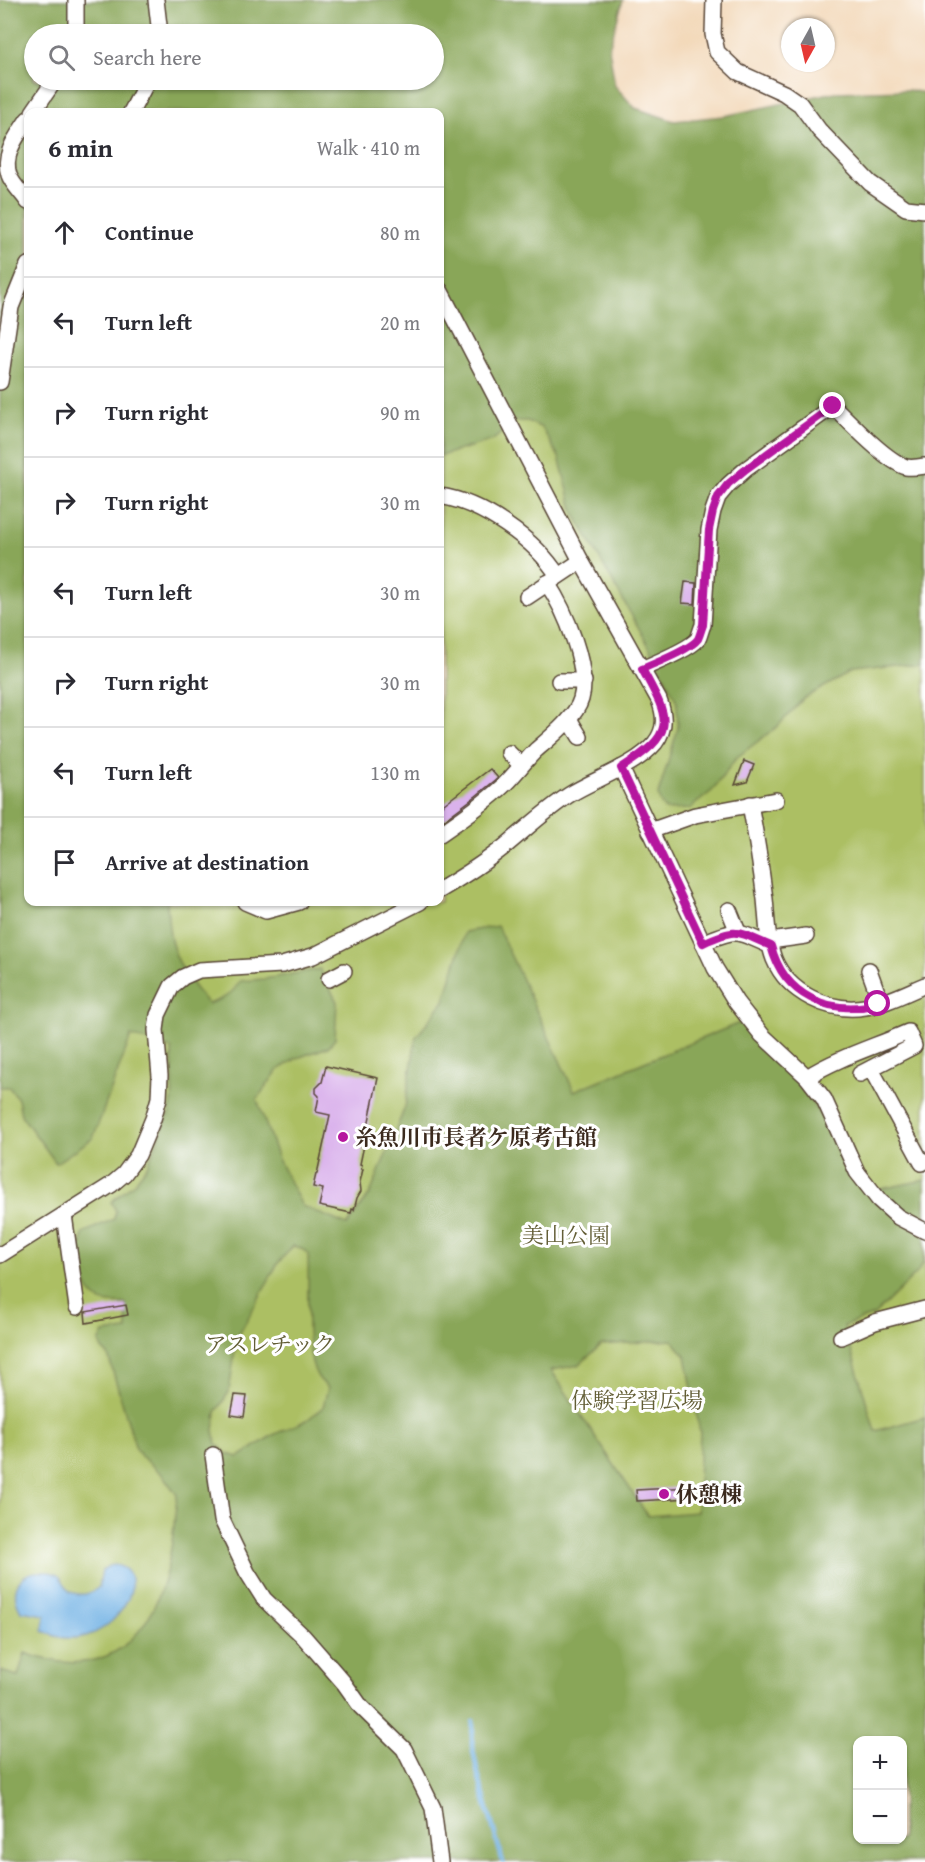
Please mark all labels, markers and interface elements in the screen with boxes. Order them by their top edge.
north arrow [781,18,835,72]
search box [24,24,444,90]
icon: search [45,41,78,74]
text: Search here [93,41,202,73]
text: 6 min [48,128,113,167]
text: Walk · 410 m [317,133,420,162]
icon: ahead [48,216,81,249]
text: Continue [105,216,194,248]
text: 80 m [380,218,420,247]
icon: left [48,306,81,339]
text: Turn left [105,306,192,338]
text: 20 m [380,308,420,337]
route end [819,392,845,418]
icon: right [48,396,81,429]
text: Turn right [105,396,208,428]
text: 90 m [380,398,420,427]
icon: right [48,486,81,519]
text: Turn right [105,486,208,518]
text: 30 m [380,488,420,517]
icon: left [48,576,81,609]
text: Turn left [105,576,192,608]
text: 30 m [380,578,420,607]
icon: right [48,666,81,699]
text: Turn right [105,666,208,698]
text: 30 m [380,668,420,697]
icon: left [48,756,81,789]
text: Turn left [105,756,192,788]
text: 130 m [370,758,420,787]
icon: arrive [48,846,81,879]
text: Arrive at destination [105,846,309,878]
route start [864,990,890,1016]
place label: 糸魚川市長者ケ原考古館 [355,1121,597,1153]
marker: 糸魚川市長者ケ原考古館 [336,1130,350,1144]
park label: 美山公園 [522,1219,610,1251]
park label: アスレチック [205,1328,335,1360]
park label: 体験学習広場 [571,1384,703,1416]
place label: 休憩棟 [676,1478,742,1510]
marker: 休憩棟 [657,1487,671,1501]
map controls [853,1736,907,1844]
button: + [853,1736,907,1790]
button: − [853,1790,907,1844]

